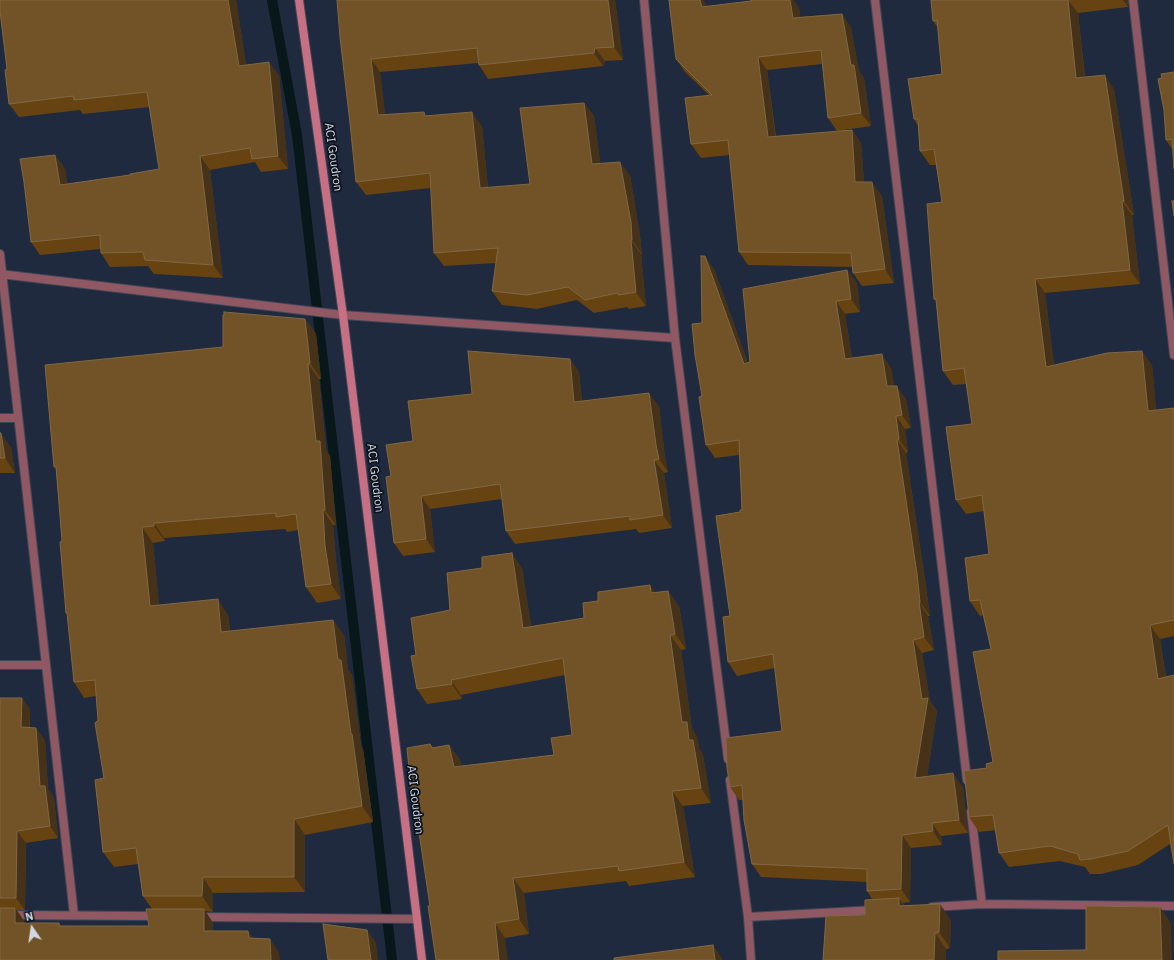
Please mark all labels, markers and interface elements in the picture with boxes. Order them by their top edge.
street label: ACI Goudron [321,122,345,192]
street label: ACI Goudron [364,443,386,513]
street label: ACI Goudron [404,765,426,835]
north arrow [12,908,52,948]
text: N [24,909,35,924]

